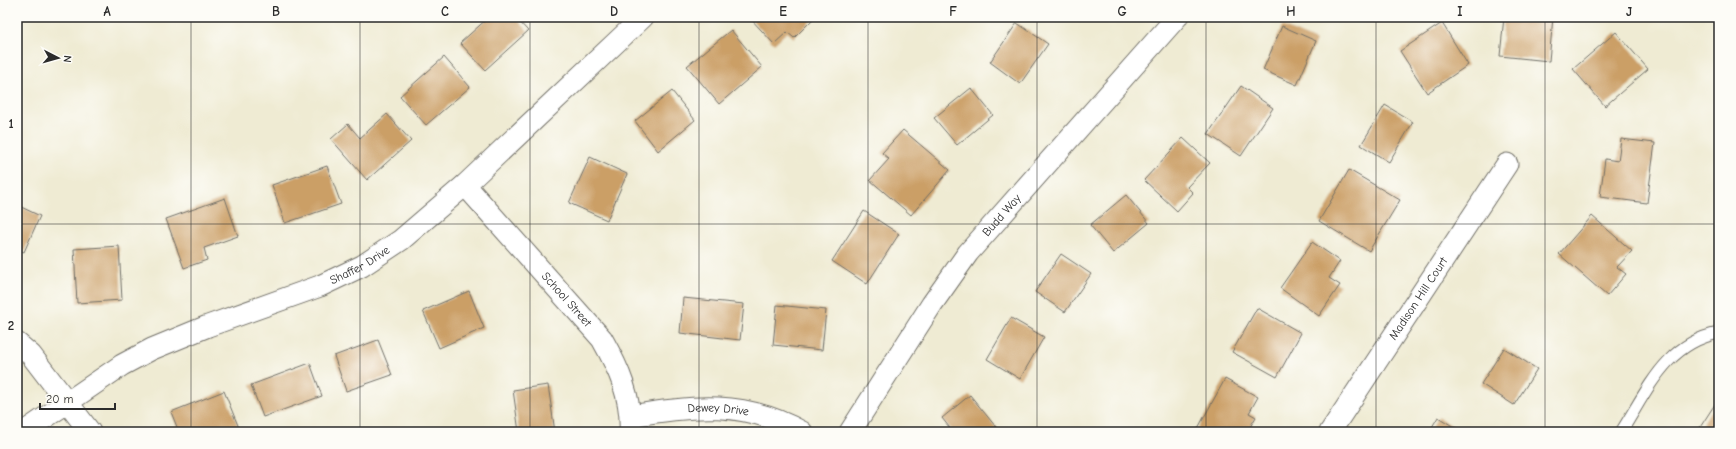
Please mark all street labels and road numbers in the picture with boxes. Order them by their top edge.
street label: Budd Way [979,191,1024,239]
street label: Shaffer Drive [327,243,392,287]
street label: Madison Hill Court [1386,254,1451,342]
street label: School Street [539,269,595,330]
street label: Dewey Drive [687,401,750,419]

